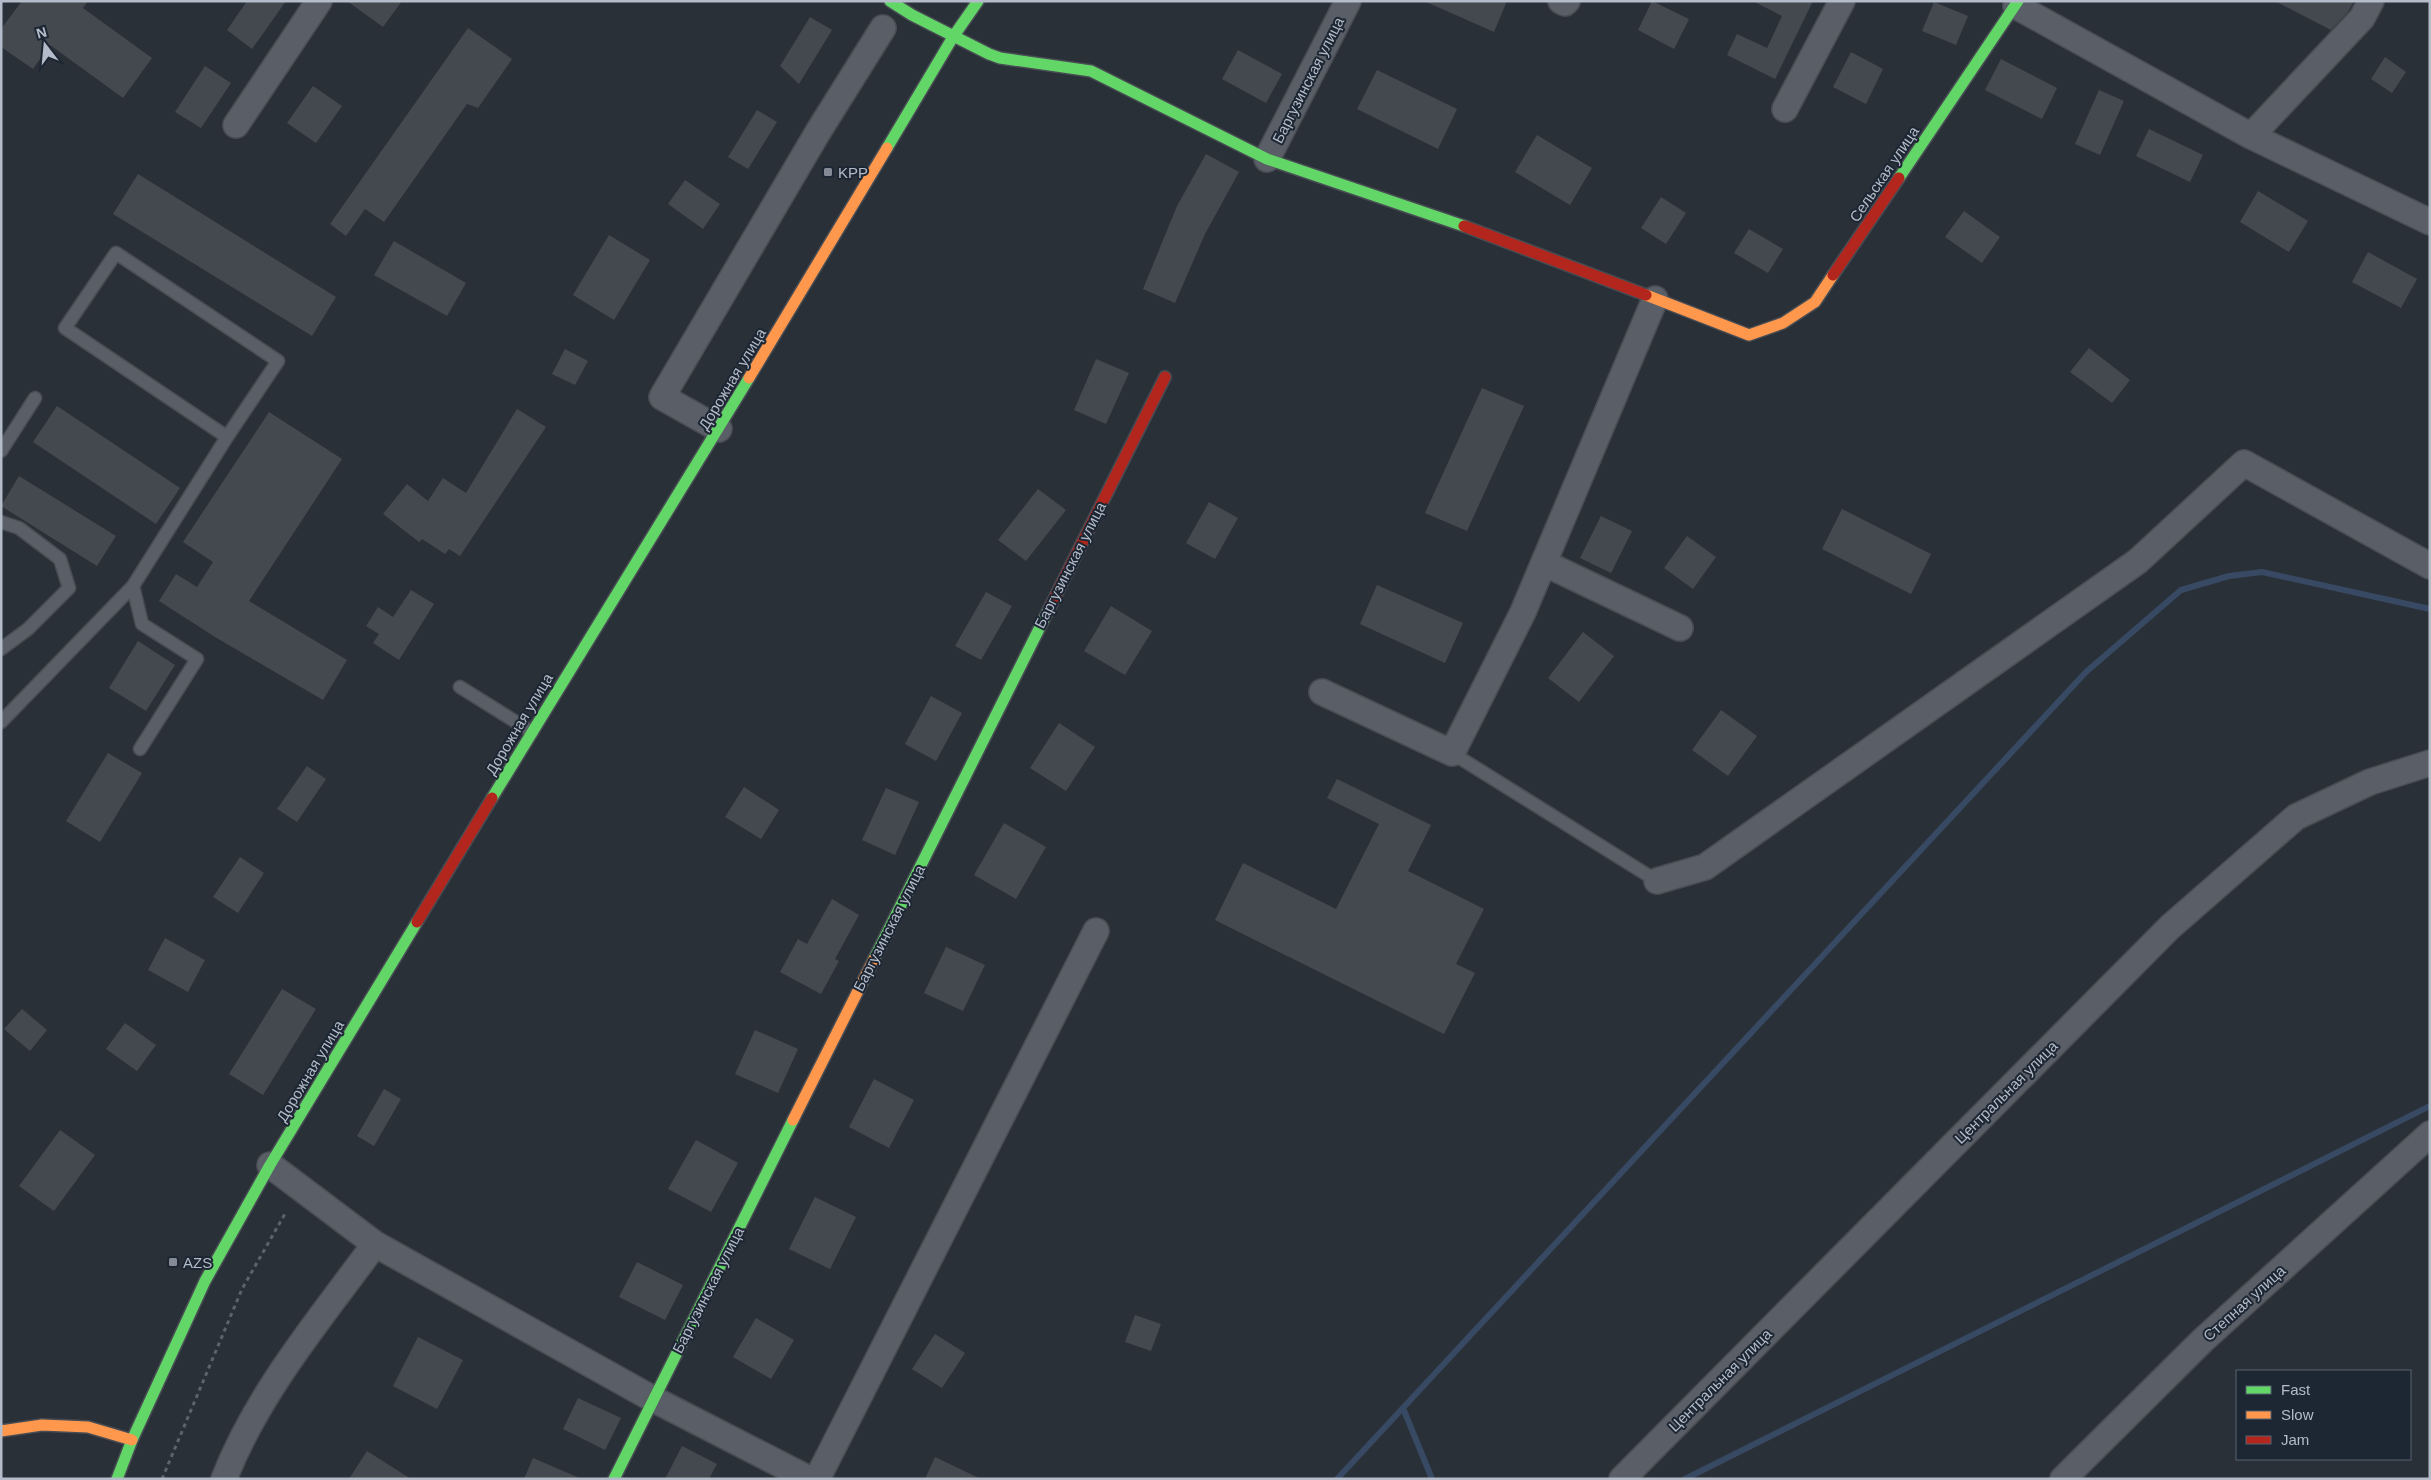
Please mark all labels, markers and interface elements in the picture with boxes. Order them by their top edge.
street label: Баргузинская улица [1269,14,1347,146]
north arrow [20,20,70,70]
text: N [34,23,48,42]
street label: Сельская улица [1846,122,1923,225]
place label: KPP [838,164,868,181]
marker: KPP [822,166,834,178]
street label: Дорожная улица [695,325,769,433]
street label: Баргузинская улица [1031,499,1109,631]
street label: Дорожная улица [482,670,556,778]
street label: Баргузинская улица [850,862,928,994]
street label: Дорожная улица [273,1017,347,1125]
street label: Центральная улица [1951,1037,2061,1147]
street label: Баргузинская улица [669,1224,747,1356]
place label: AZS [183,1254,212,1271]
marker: AZS [167,1256,179,1268]
street label: Степная улица [2200,1261,2289,1344]
street label: Центральная улица [1665,1325,1775,1435]
legend [2236,1370,2411,1460]
text: Fast [2281,1381,2311,1398]
text: Slow [2281,1406,2314,1423]
text: Jam [2281,1431,2309,1448]

